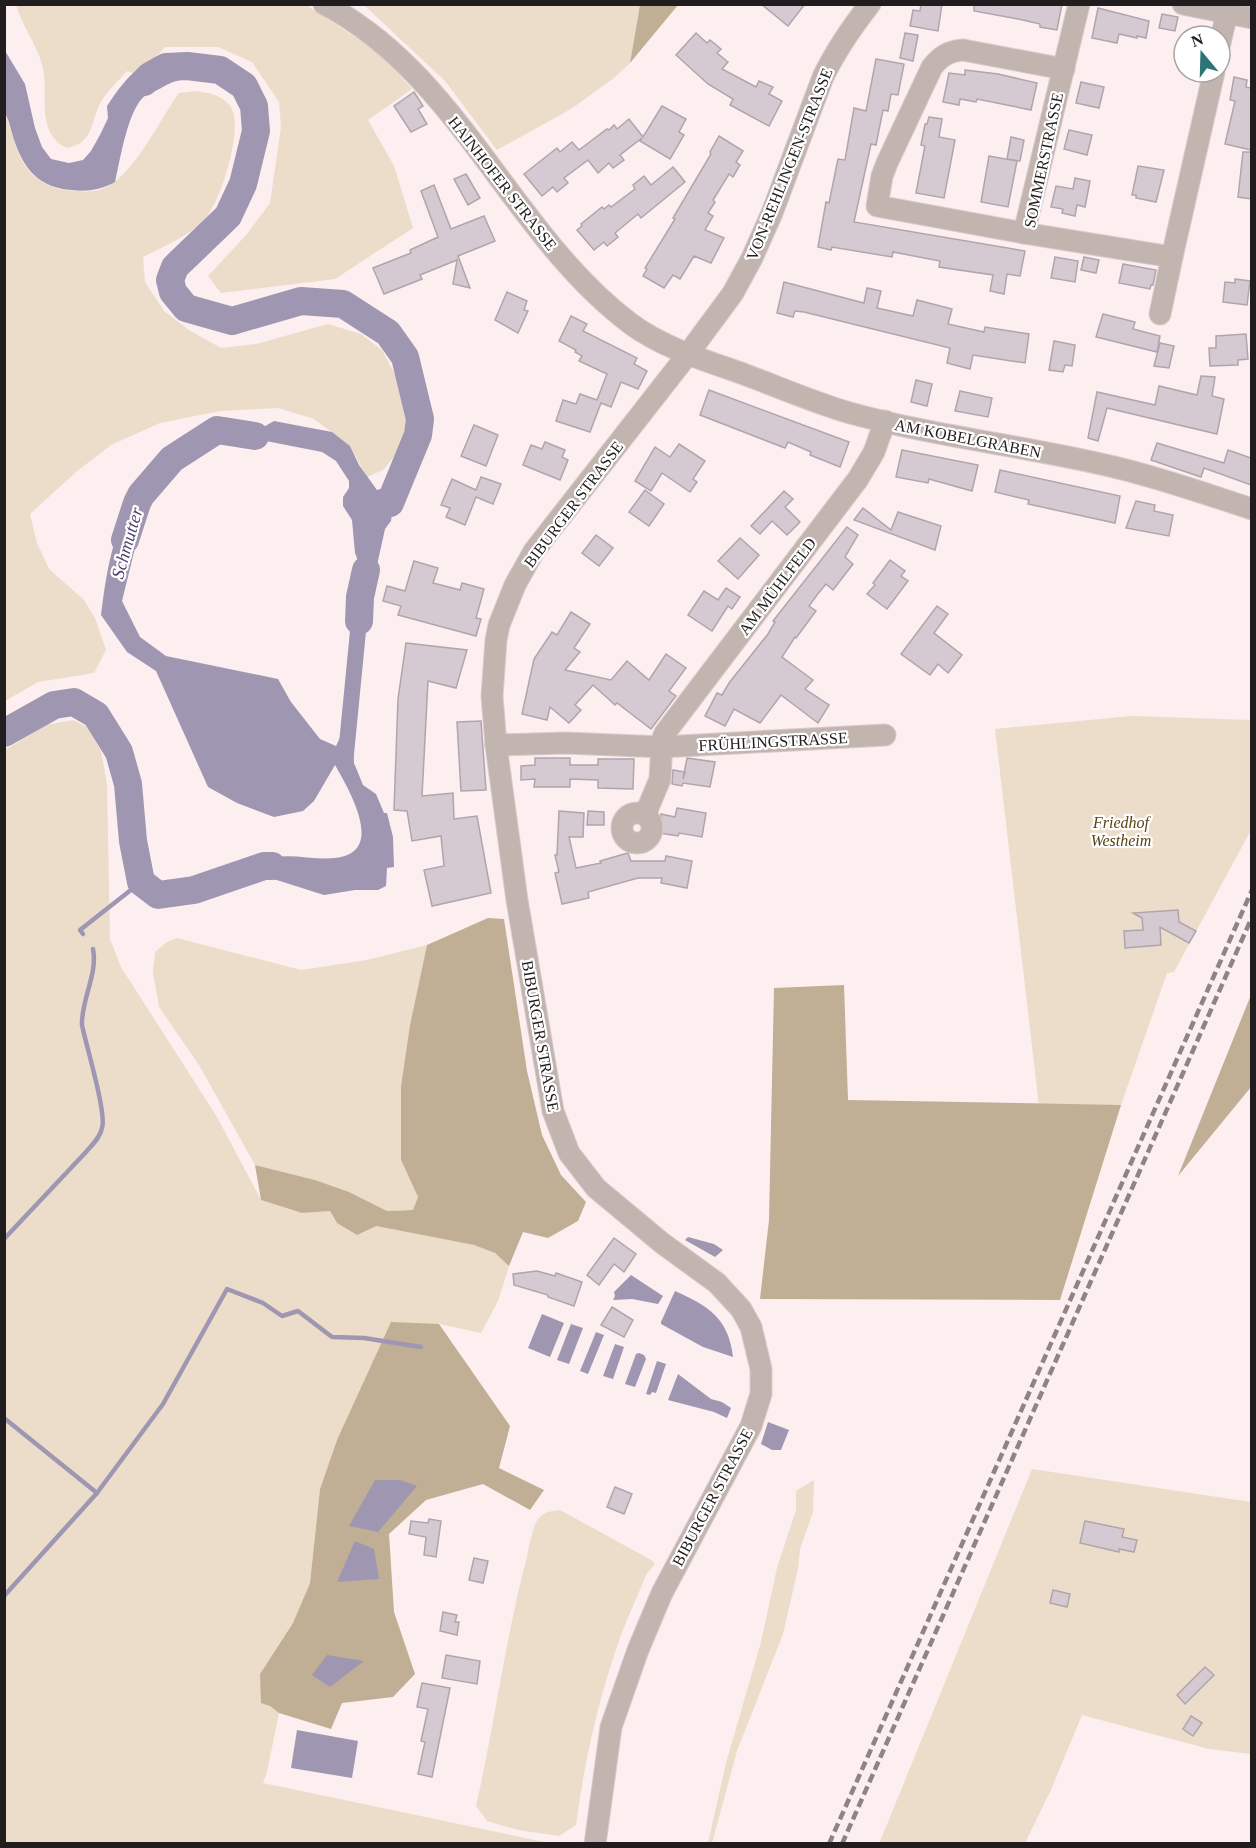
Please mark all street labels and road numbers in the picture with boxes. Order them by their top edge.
street label: VON-REHLINGEN-STRASSE [743,66,836,263]
street label: SOMMERSTRASSE [1021,91,1066,229]
street label: HAINHOFER STRASSE [445,113,560,254]
street label: AM KOBELGRABEN [893,416,1043,461]
street label: BIBURGER STRASSE [520,438,626,571]
street label: AM MÜHLFELD [735,535,819,638]
street label: FRÜHLINGSTRASSE [698,729,848,754]
street label: BIBURGER STRASSE [519,959,562,1113]
street label: BIBURGER STRASSE [669,1426,756,1569]

